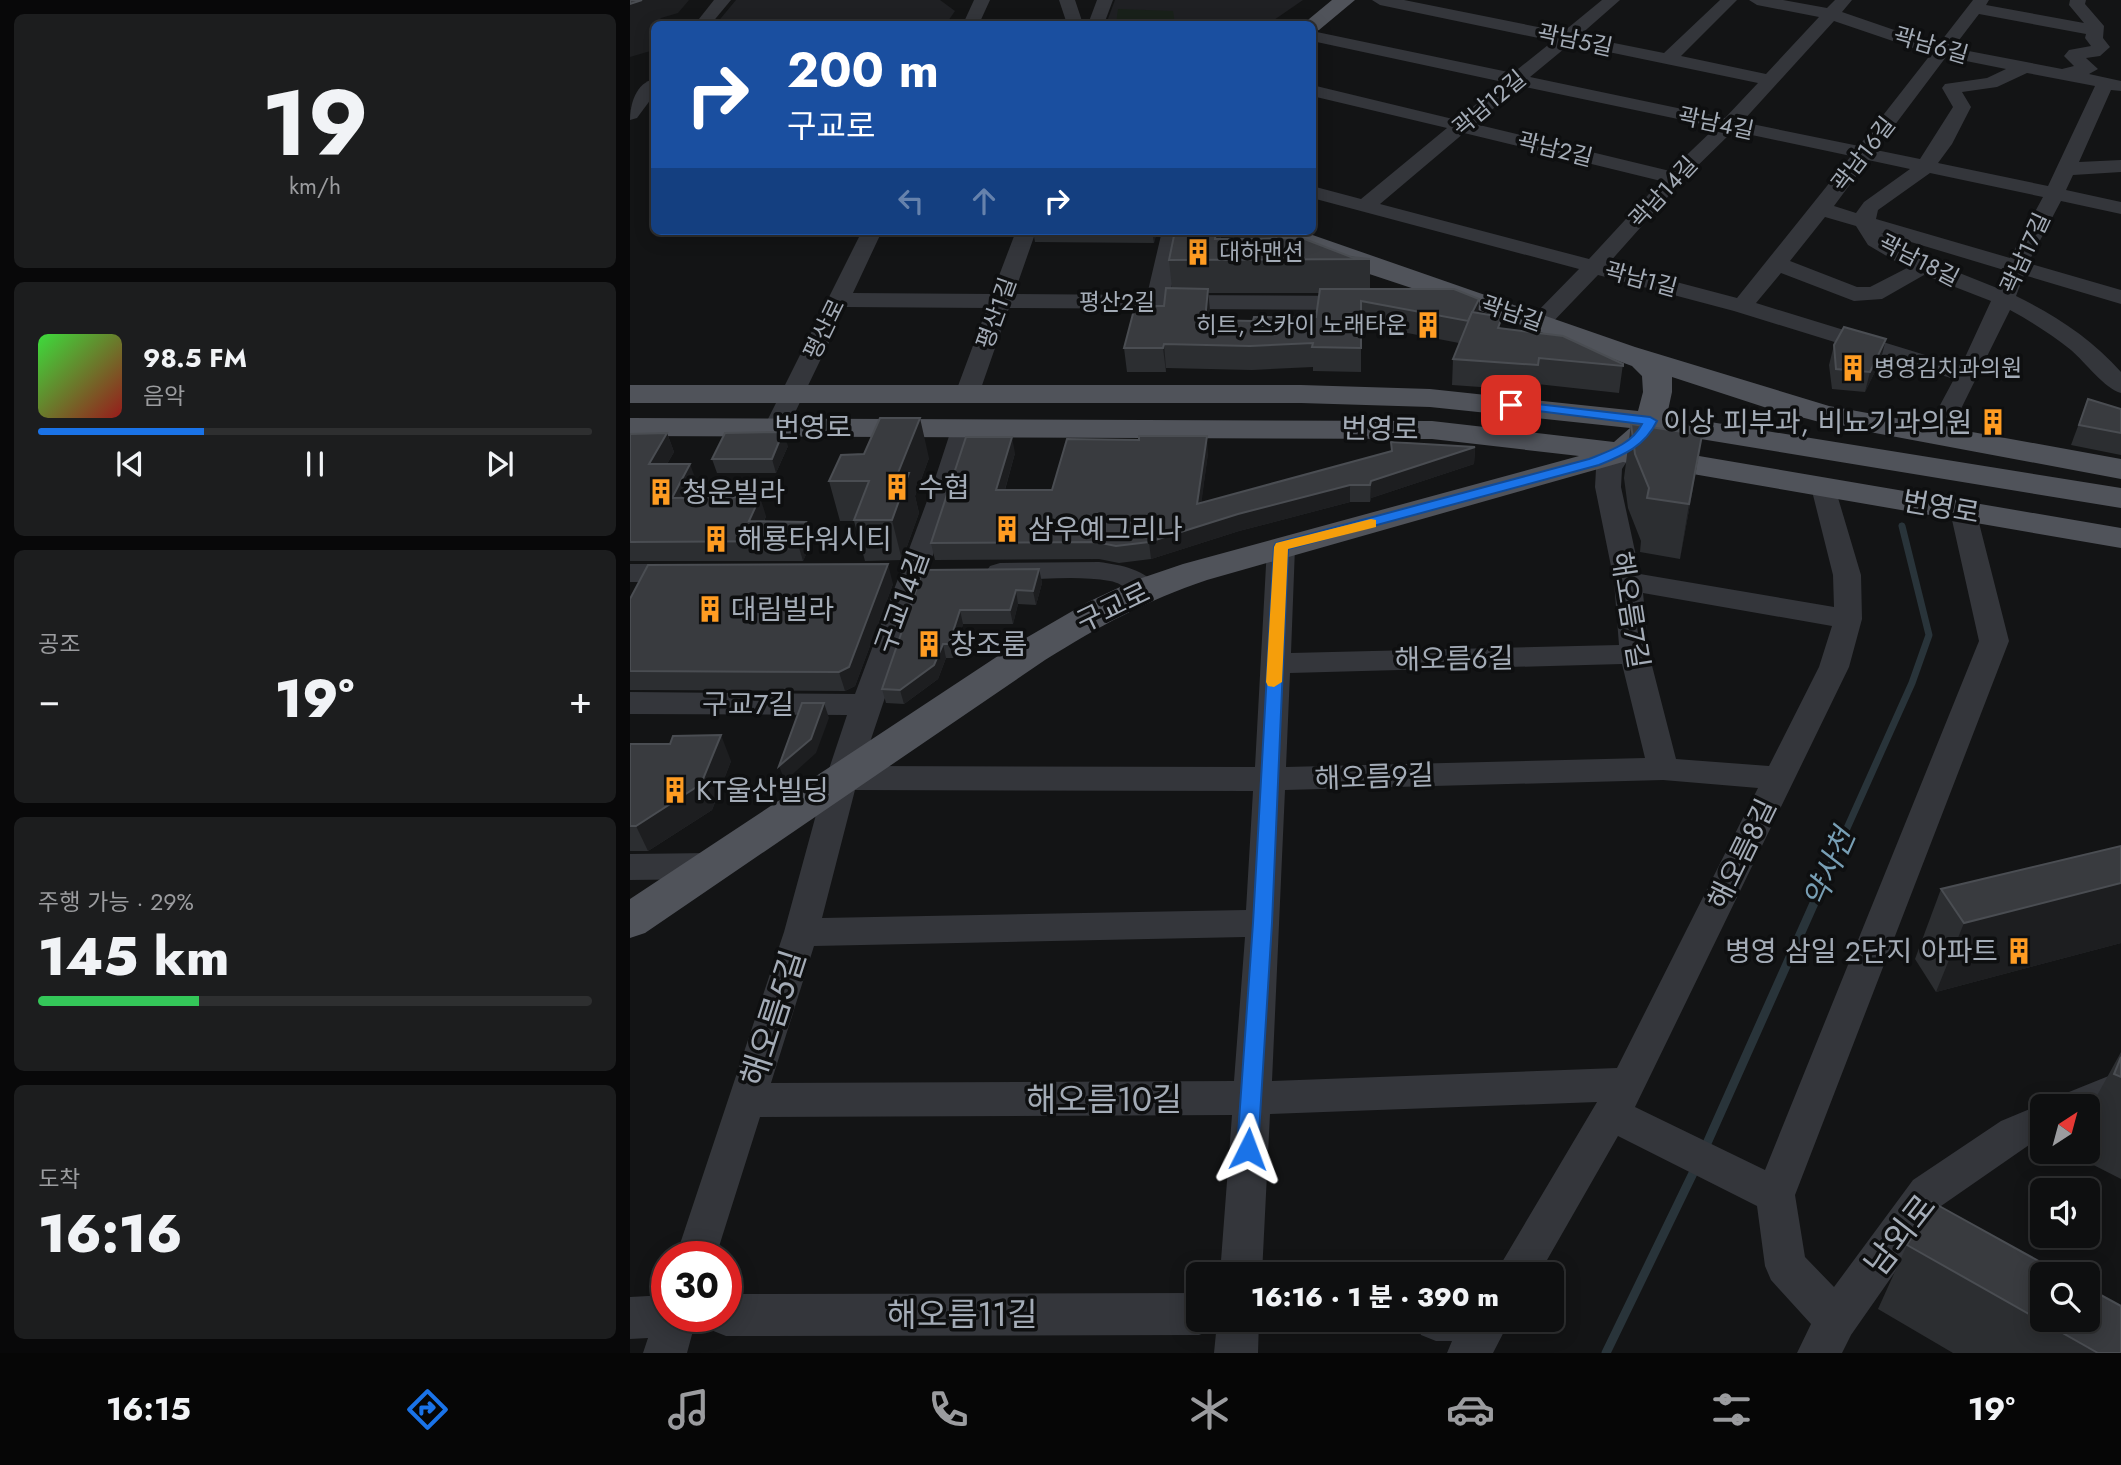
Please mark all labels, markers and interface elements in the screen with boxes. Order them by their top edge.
street label: 곽남5길 [1534,15,1616,65]
street label: 곽남6길 [1889,18,1973,72]
text: 200 m [787,35,939,105]
icon: right [672,49,763,140]
text: 19 [261,58,369,189]
street label: 곽남12길 [1445,62,1533,144]
street label: 곽남4길 [1675,98,1757,148]
text: 구교로 [787,103,875,149]
street label: 곽남16길 [1823,109,1903,199]
street label: 곽남2길 [1514,123,1596,175]
street label: 곽남14길 [1621,149,1705,235]
text: km/h [289,169,341,203]
icon: left [892,182,930,220]
icon: ahead [965,182,1003,220]
icon: right [1038,182,1076,220]
street label: 곽남17길 [1991,207,2059,299]
street label: 곽남18길 [1873,225,1965,295]
place label: 대하맨션 [1219,235,1304,269]
building icon: 대하맨션 [1183,237,1213,267]
street label: 곽남1길 [1601,253,1681,305]
street label: 평산1길 [967,272,1025,354]
street label: 평산2길 [1079,285,1155,319]
street label: 곽남길 [1476,287,1548,339]
street label: 평산로 [795,293,853,365]
place label: 히트, 스카이 노래타운 [1196,308,1407,342]
building icon: 히트, 스카이 노래타운 [1413,310,1443,340]
text: 98.5 FM [143,339,247,377]
place label: 병영김치과의원 [1874,351,2022,385]
building icon: 병영김치과의원 [1838,353,1868,383]
pin [1481,375,1541,435]
text: 음악 [143,379,185,413]
icon: arrive [1492,386,1530,424]
place label: 이상 피부과, 비뇨기과의원 [1663,402,1972,443]
street label: 번영로 [774,407,852,448]
building icon: 이상 피부과, 비뇨기과의원 [1978,407,2008,437]
street label: 번영로 [1341,408,1419,450]
icon: previous [111,445,149,483]
icon: pause [296,445,334,483]
icon: next [481,445,519,483]
place label: 수협 [918,467,970,508]
place label: 청운빌라 [682,472,785,513]
building icon: 수협 [882,472,912,502]
building icon: 청운빌라 [646,477,676,507]
street label: 번영로 [1899,480,1983,534]
place label: 삼우예그리나 [1028,509,1183,550]
building icon: 삼우예그리나 [992,514,1022,544]
place label: 해룡타워시티 [737,519,892,560]
building icon: 해룡타워시티 [701,524,731,554]
street label: 구교14길 [865,545,939,659]
street label: 해오름7길 [1601,549,1659,671]
street label: 구교로 [1069,572,1157,642]
place label: 대림빌라 [731,589,834,630]
building icon: 대림빌라 [695,594,725,624]
place label: 창조룸 [950,624,1027,665]
text: 공조 [38,627,80,661]
building icon: 창조룸 [914,629,944,659]
street label: 해오름6길 [1394,637,1514,681]
text: 19° [275,661,354,737]
text: − [38,672,60,727]
text: + [569,672,592,727]
street label: 구교7길 [702,684,794,725]
street label: 해오름9길 [1314,754,1434,800]
place label: KT울산빌딩 [696,770,829,811]
building icon: KT울산빌딩 [660,775,690,805]
street label: 해오름8길 [1698,792,1786,916]
water label: 약사천 [1793,818,1867,915]
text: 주행 가능 · 29% [38,885,194,919]
text: 145 km [38,919,229,995]
place label: 병영 삼일 2단지 아파트 [1725,931,1998,972]
building icon: 병영 삼일 2단지 아파트 [2004,936,2034,966]
street label: 해오름5길 [729,944,817,1092]
street label: 해오름10길 [1026,1076,1182,1123]
north arrow [2030,1094,2100,1164]
map controls [2030,1094,2100,1332]
position arrow [1211,1112,1285,1186]
text: 도착 [38,1162,80,1196]
button: sound [2030,1178,2100,1248]
street label: 남외로 [1853,1185,1947,1285]
text: 16:16 [38,1196,182,1272]
speed limit sign: 30 [651,1241,742,1332]
button: search [2030,1262,2100,1332]
text: 16:16 · 1 분 · 390 m [1251,1278,1499,1316]
street label: 해오름11길 [886,1291,1038,1338]
icon: directions [403,1385,452,1434]
icon: music [664,1385,713,1434]
icon: phone [924,1385,973,1434]
icon: climate [1185,1385,1234,1434]
icon: car [1446,1385,1495,1434]
icon: filters [1707,1385,1756,1434]
text: 16:15 [106,1386,191,1432]
text: 19° [1968,1386,2015,1432]

